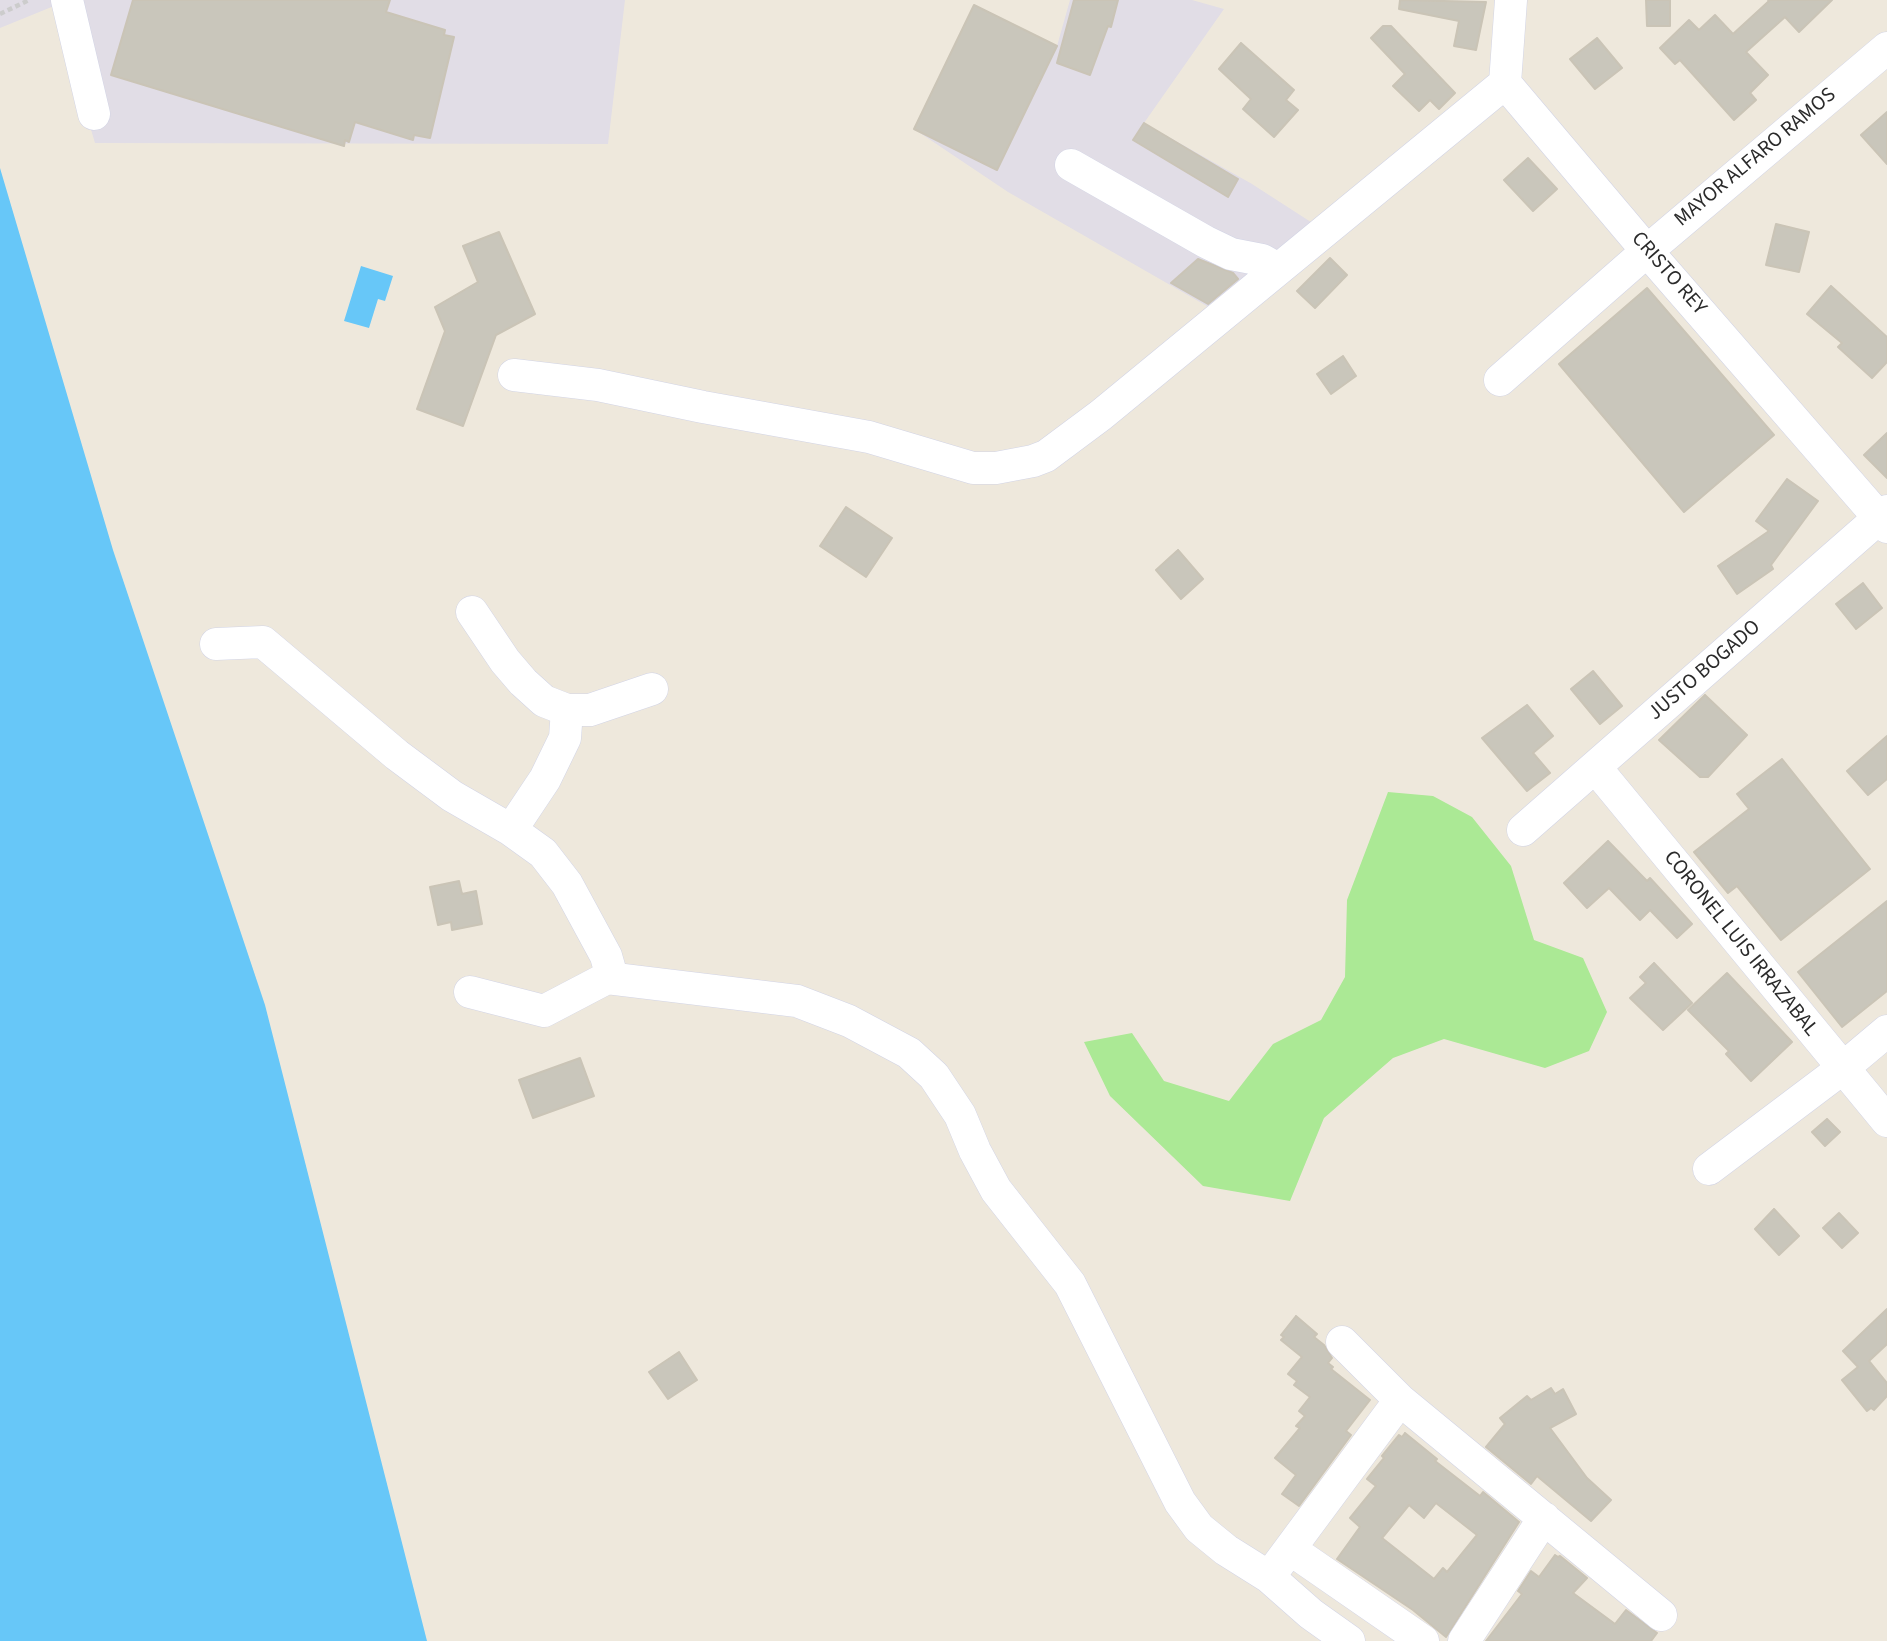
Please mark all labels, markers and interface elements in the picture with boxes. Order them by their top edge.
street label: MAYOR ALFARO RAMOS [1670,83,1842,233]
street label: CRISTO REY [1625,227,1711,321]
street label: JUSTO BOGADO [1644,615,1766,727]
street label: CORONEL LUIS IRRAZABAL [1657,846,1823,1042]

